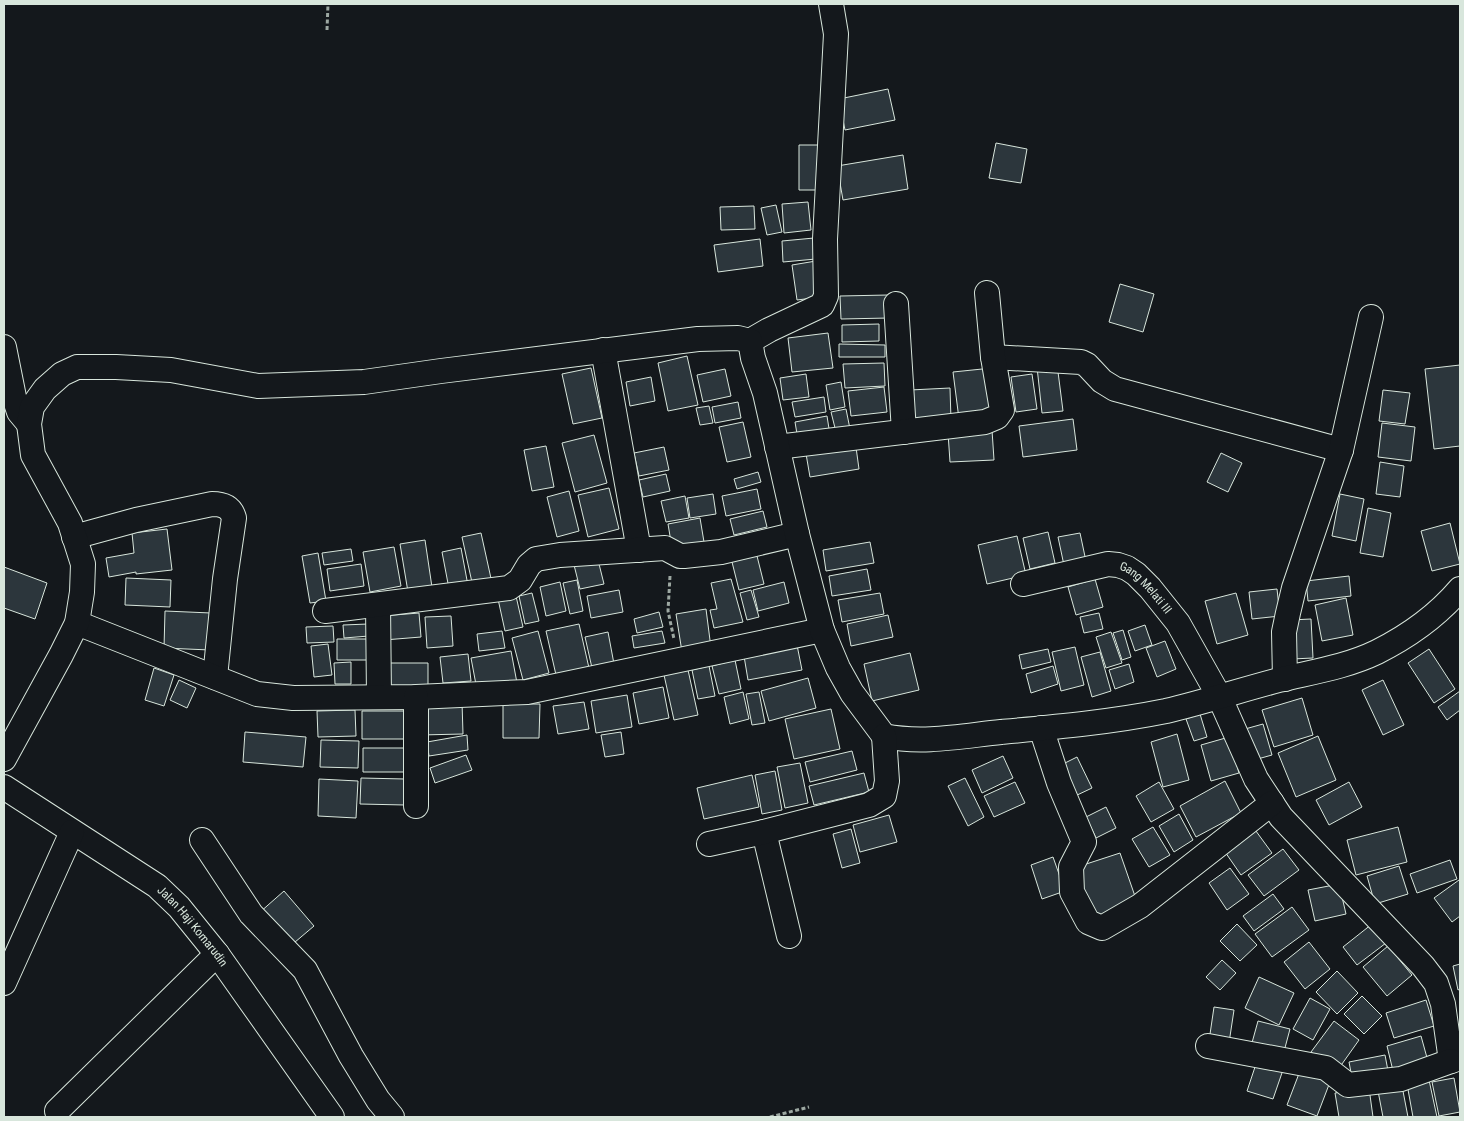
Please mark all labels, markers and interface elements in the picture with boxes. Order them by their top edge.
street label: Gang Melati III [1118,559,1175,616]
street label: Jalan Haji Komarudin [154,883,231,969]

